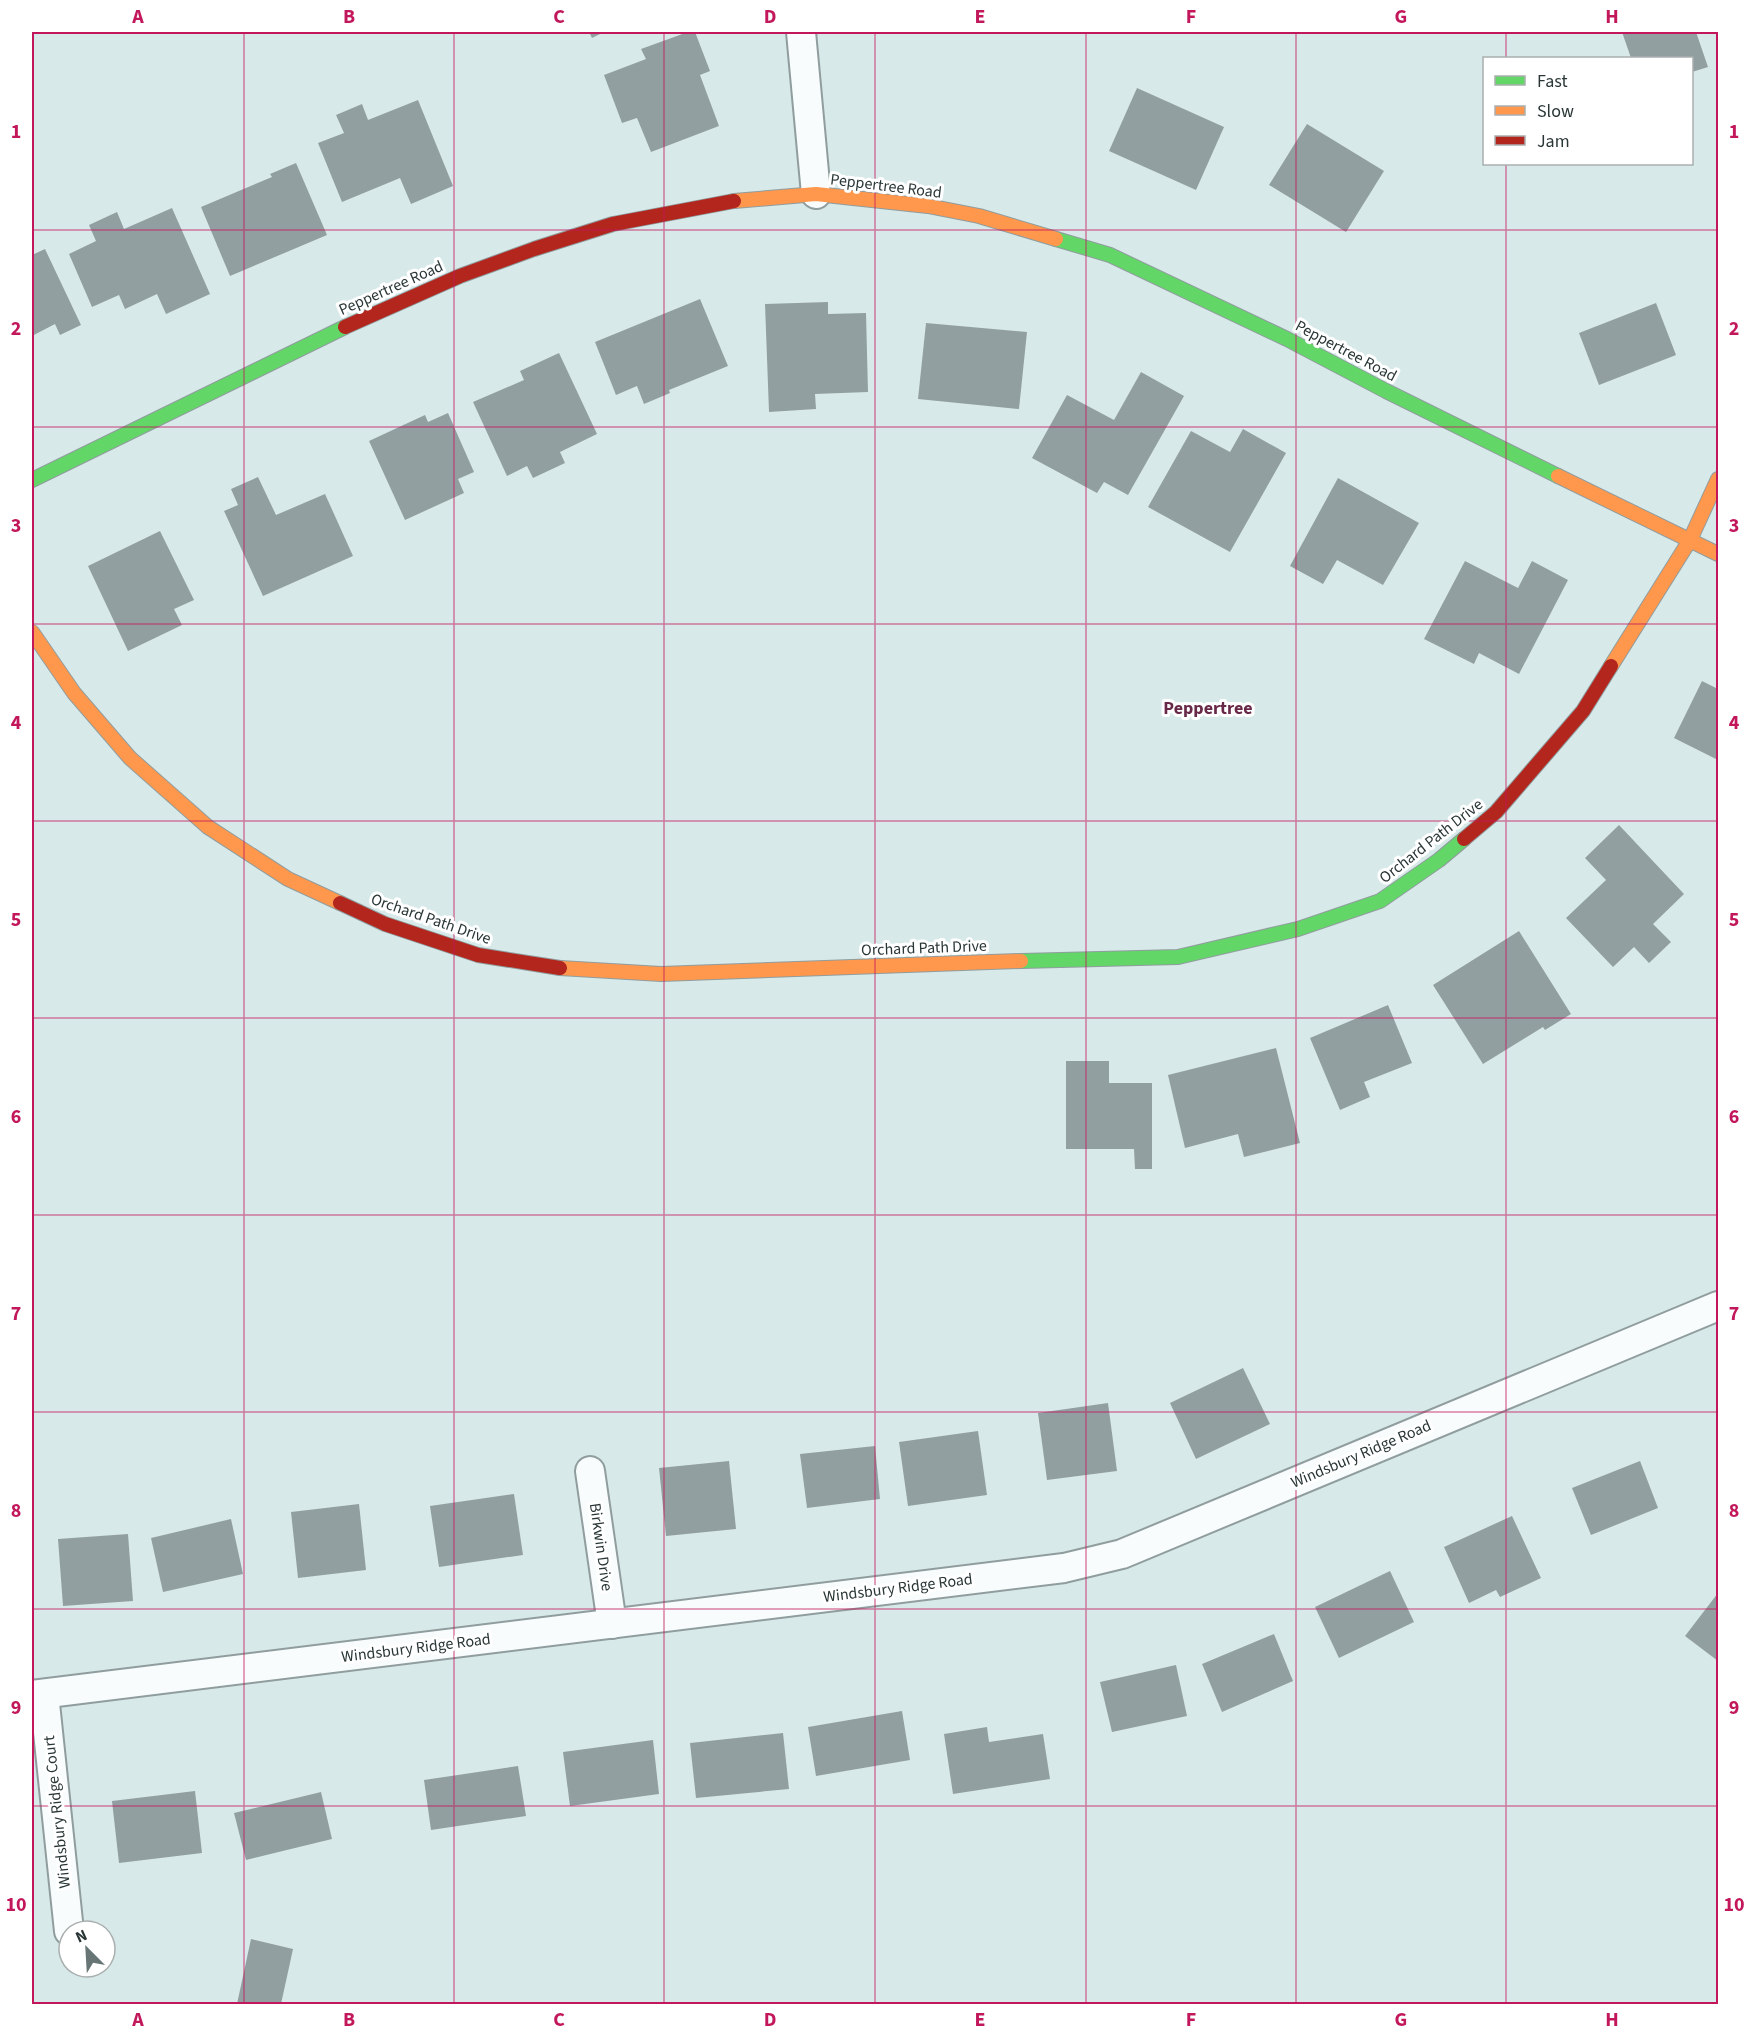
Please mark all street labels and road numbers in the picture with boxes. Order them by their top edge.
street label: Peppertree Road [829,168,943,204]
street label: Peppertree Road [335,255,447,321]
street label: Peppertree Road [1291,315,1401,387]
street label: Orchard Path Drive [1375,794,1487,888]
street label: Orchard Path Drive [368,888,494,950]
street label: Orchard Path Drive [861,935,987,961]
street label: Windsbury Ridge Road [1288,1415,1434,1493]
street label: Birkwin Drive [584,1501,618,1593]
street label: Windsbury Ridge Road [822,1568,974,1608]
street label: Windsbury Ridge Road [340,1628,492,1668]
street label: Windsbury Ridge Court [38,1734,76,1889]

